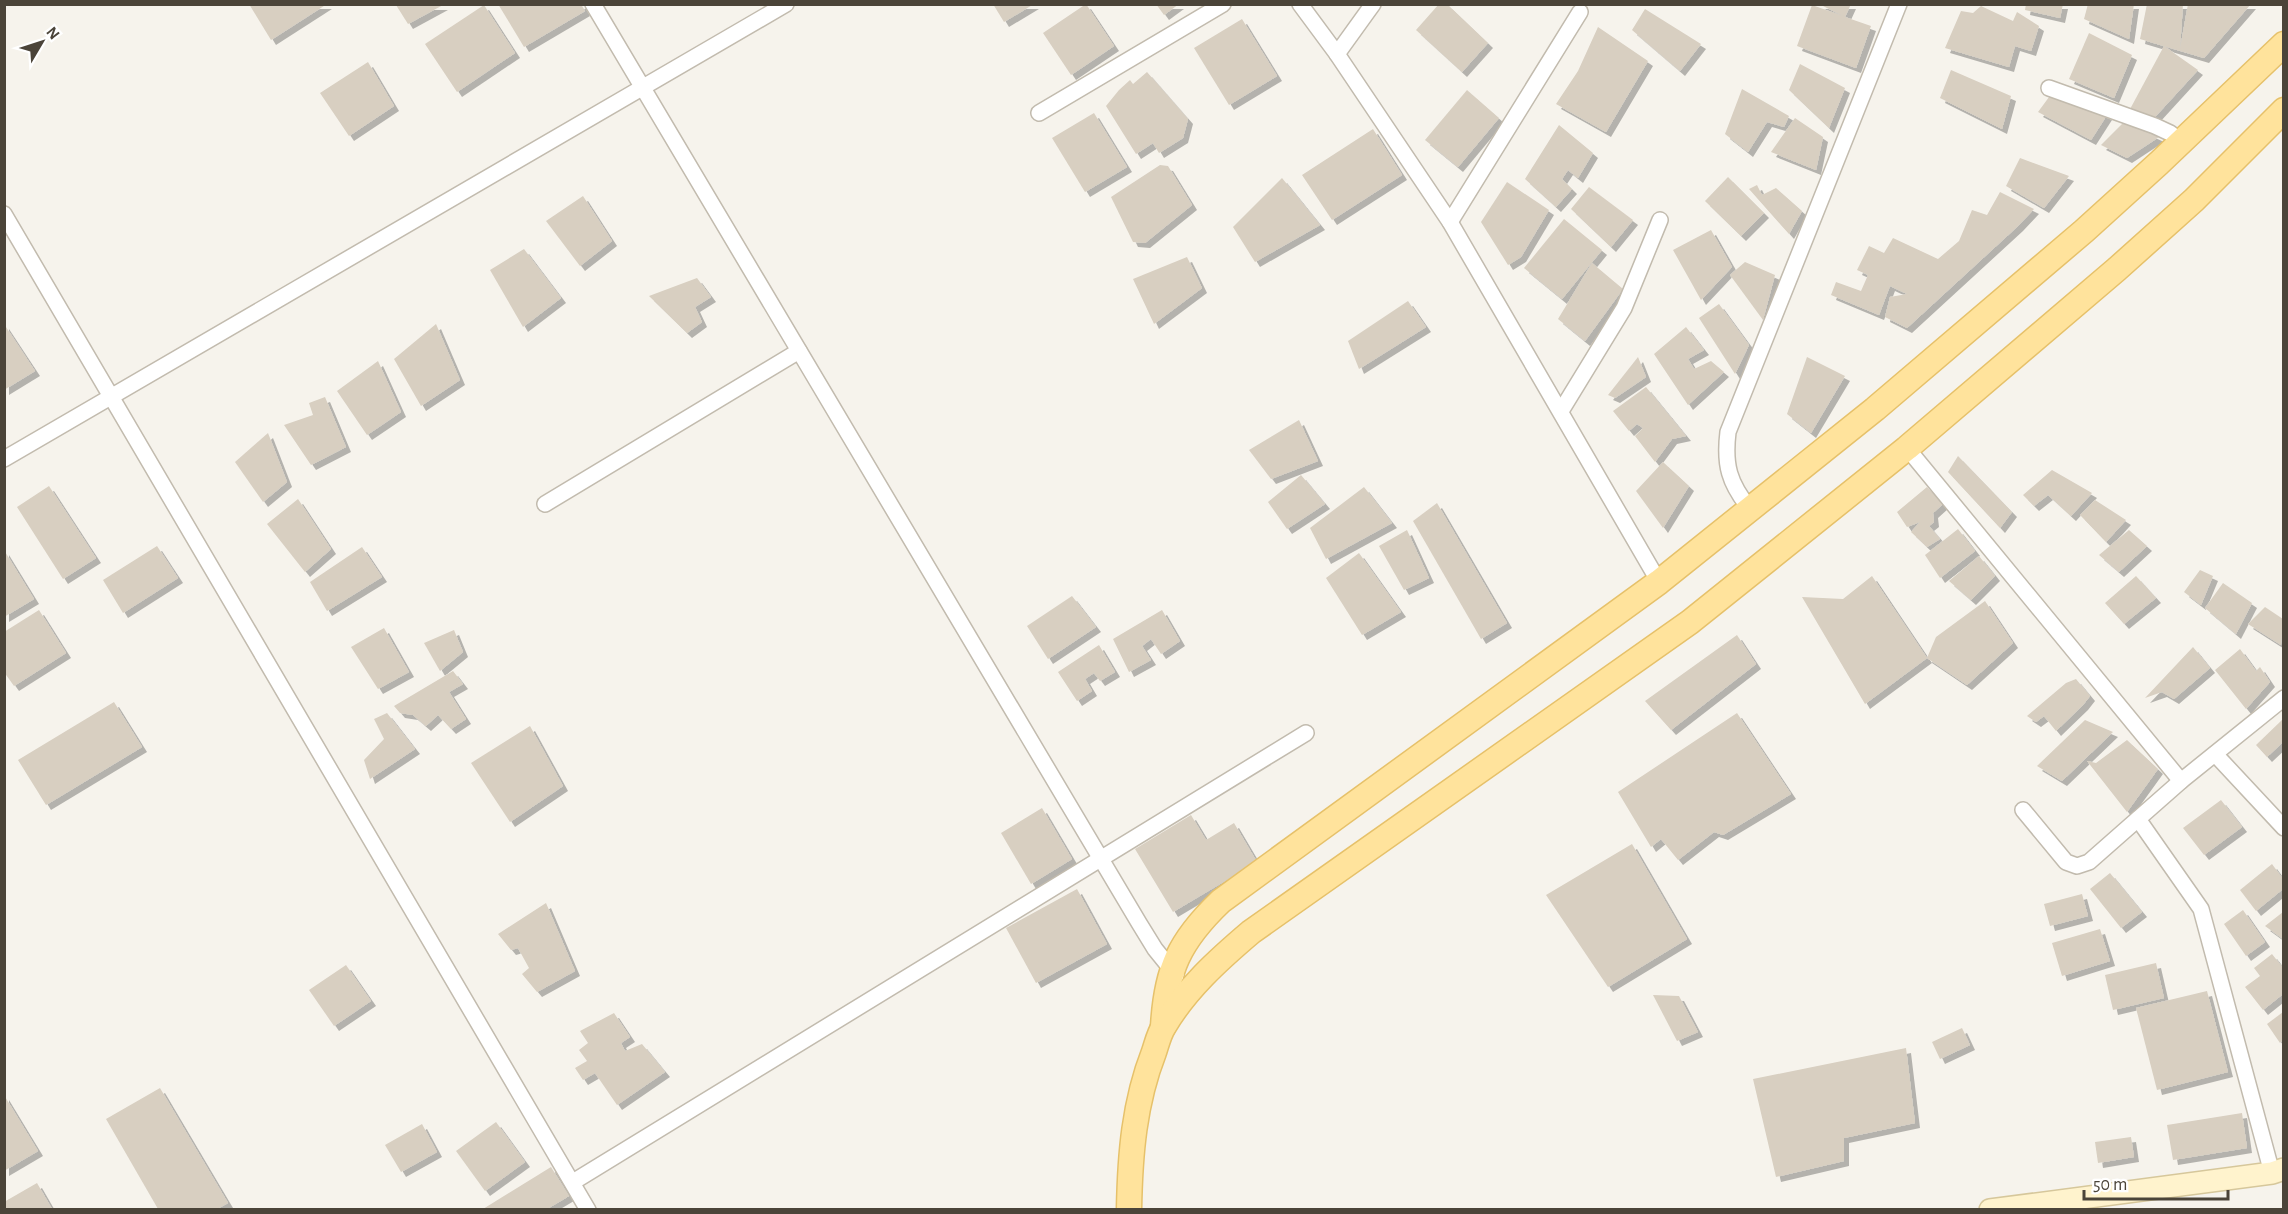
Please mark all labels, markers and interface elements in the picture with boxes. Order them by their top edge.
north arrow [12,12,72,72]
text: N [43,24,63,43]
scale bar [2084,1163,2228,1201]
text: 50 m [2093,1176,2127,1194]

